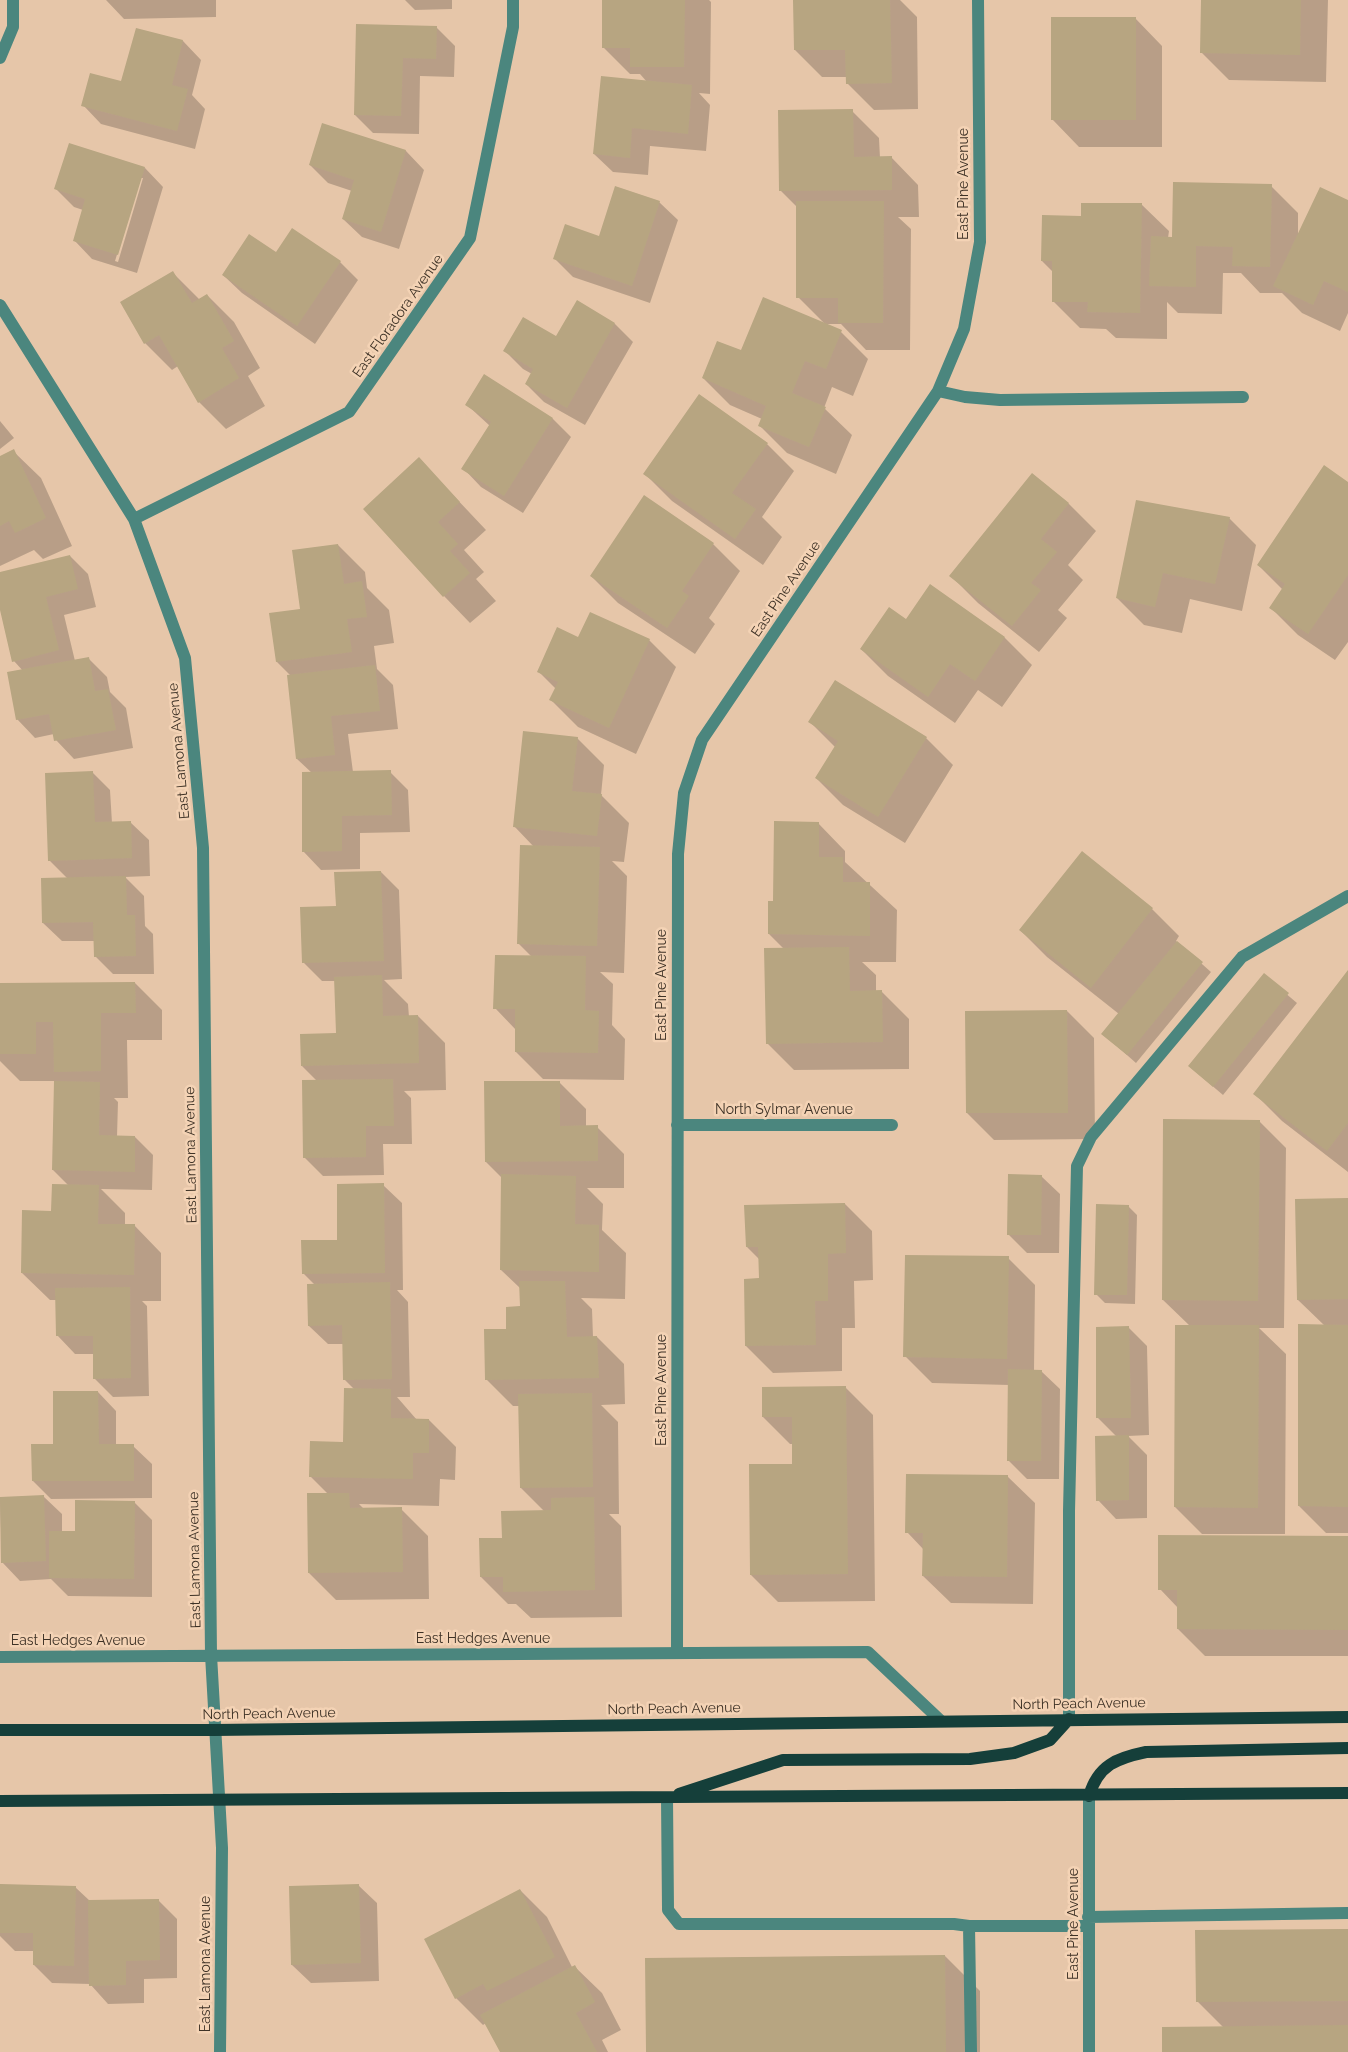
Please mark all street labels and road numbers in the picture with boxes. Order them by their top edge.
street label: East Pine Avenue [956,128,972,240]
street label: East Floradora Avenue [349,251,447,381]
street label: East Pine Avenue [748,538,824,640]
street label: East Lamona Avenue [165,682,193,820]
street label: East Pine Avenue [654,929,670,1041]
street label: East Lamona Avenue [181,1087,201,1223]
street label: North Sylmar Avenue [715,1102,853,1118]
street label: East Pine Avenue [654,1334,670,1446]
street label: East Lamona Avenue [185,1492,205,1628]
street label: East Hedges Avenue [416,1631,550,1647]
street label: East Hedges Avenue [11,1633,145,1649]
street label: North Peach Avenue [1012,1694,1146,1714]
street label: North Peach Avenue [607,1699,741,1719]
street label: North Peach Avenue [202,1704,336,1724]
street label: East Pine Avenue [1066,1868,1082,1980]
street label: East Lamona Avenue [198,1896,214,2032]

